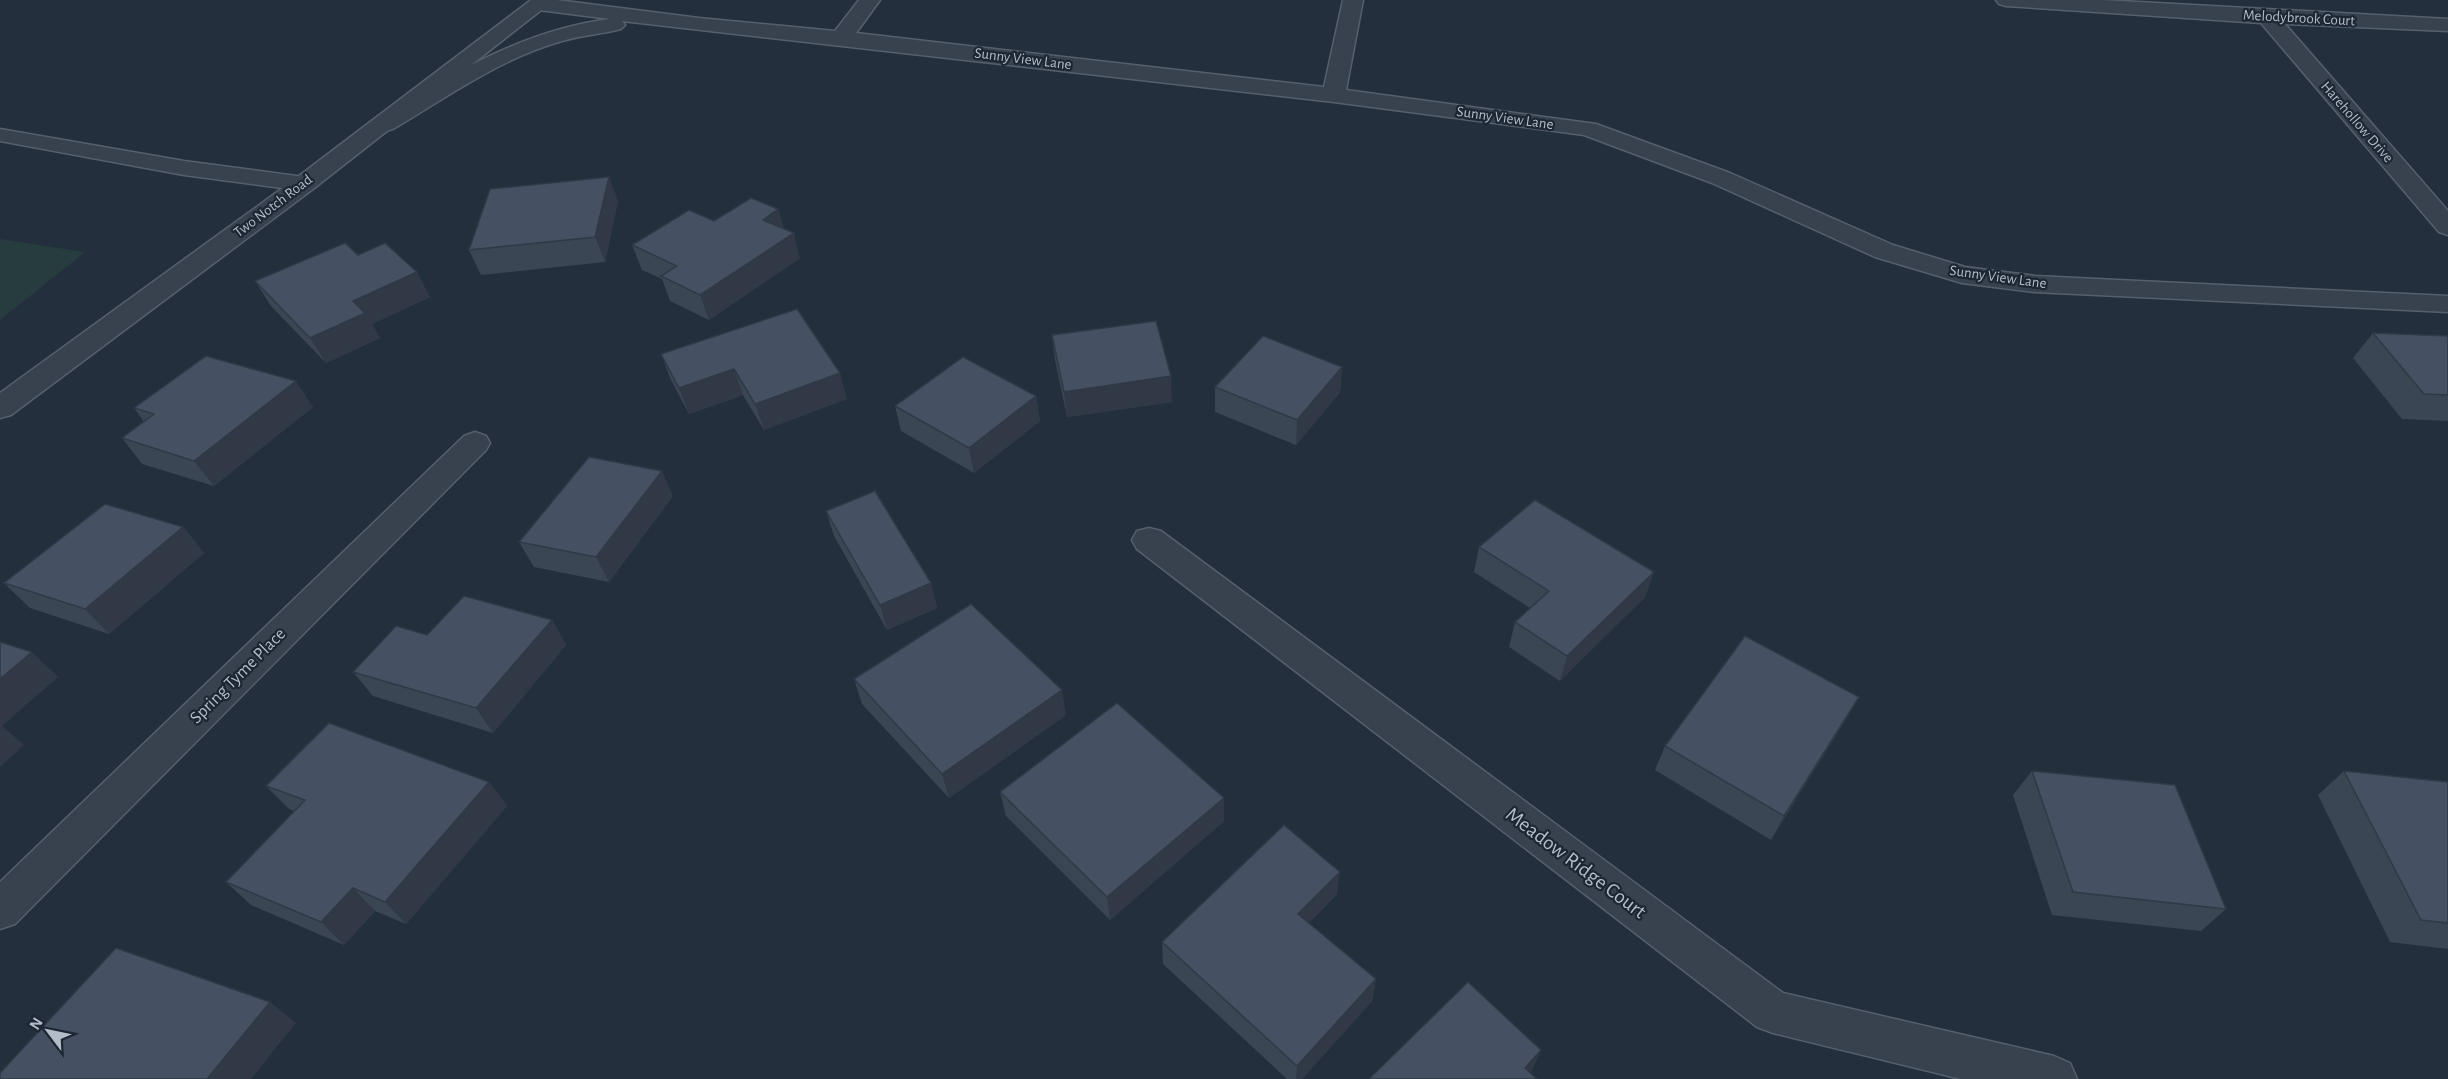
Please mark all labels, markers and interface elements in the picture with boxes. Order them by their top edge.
street label: Melodybrook Court [2243,8,2356,28]
street label: Sunny View Lane [974,46,1073,72]
street label: Harehollow Drive [2318,79,2396,165]
street label: Sunny View Lane [1456,104,1555,132]
street label: Two Notch Road [231,172,315,240]
street label: Sunny View Lane [1949,263,2048,291]
street label: Spring Tyme Place [187,625,289,727]
street label: Meadow Ridge Court [1502,804,1650,923]
north arrow [18,1001,78,1061]
text: N [26,1015,46,1033]

